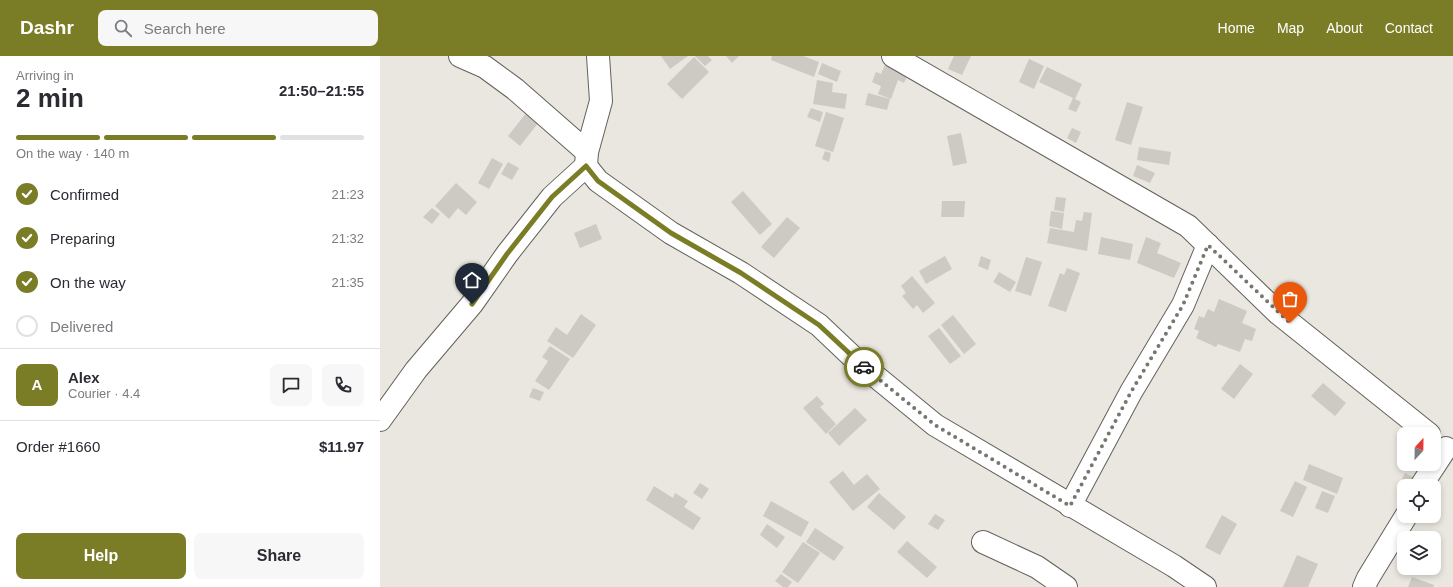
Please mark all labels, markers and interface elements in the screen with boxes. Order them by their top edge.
search box [98,10,378,46]
text: Dashr [20,17,74,38]
icon: search [112,17,134,39]
text: Search here [144,20,226,37]
text: Home [1218,20,1255,36]
text: Map [1277,20,1304,36]
text: About [1326,20,1363,36]
text: Contact [1385,20,1433,36]
text: Arriving in [16,68,74,83]
text: 21:50–21:55 [279,82,364,99]
text: 2 min [16,83,84,113]
text: On the way · 140 m [16,146,129,161]
icon: check [16,183,38,205]
text: Confirmed [50,186,119,203]
text: 21:23 [331,187,364,202]
icon: check [16,227,38,249]
text: Preparing [50,230,115,247]
text: 21:32 [331,231,364,246]
pin [455,263,489,304]
icon: home [461,269,483,291]
icon: check [16,271,38,293]
text: On the way [50,274,126,291]
text: 21:35 [331,275,364,290]
pin [1273,282,1307,323]
icon: bag [1279,288,1301,310]
text: Delivered [50,318,113,335]
courier [844,347,884,387]
icon: car [853,356,875,378]
button: chat [270,364,312,406]
button: phone [322,364,364,406]
text: Alex [68,369,100,386]
text: A [32,376,42,393]
text: Courier · 4.4 [68,386,140,401]
north arrow [1397,427,1441,471]
map controls [1397,427,1441,575]
text: Order #1660 [16,438,100,455]
text: $11.97 [319,438,364,455]
button: locate [1397,479,1441,523]
button: layers [1397,531,1441,575]
button: Help [16,533,186,579]
button: Share [194,533,364,579]

